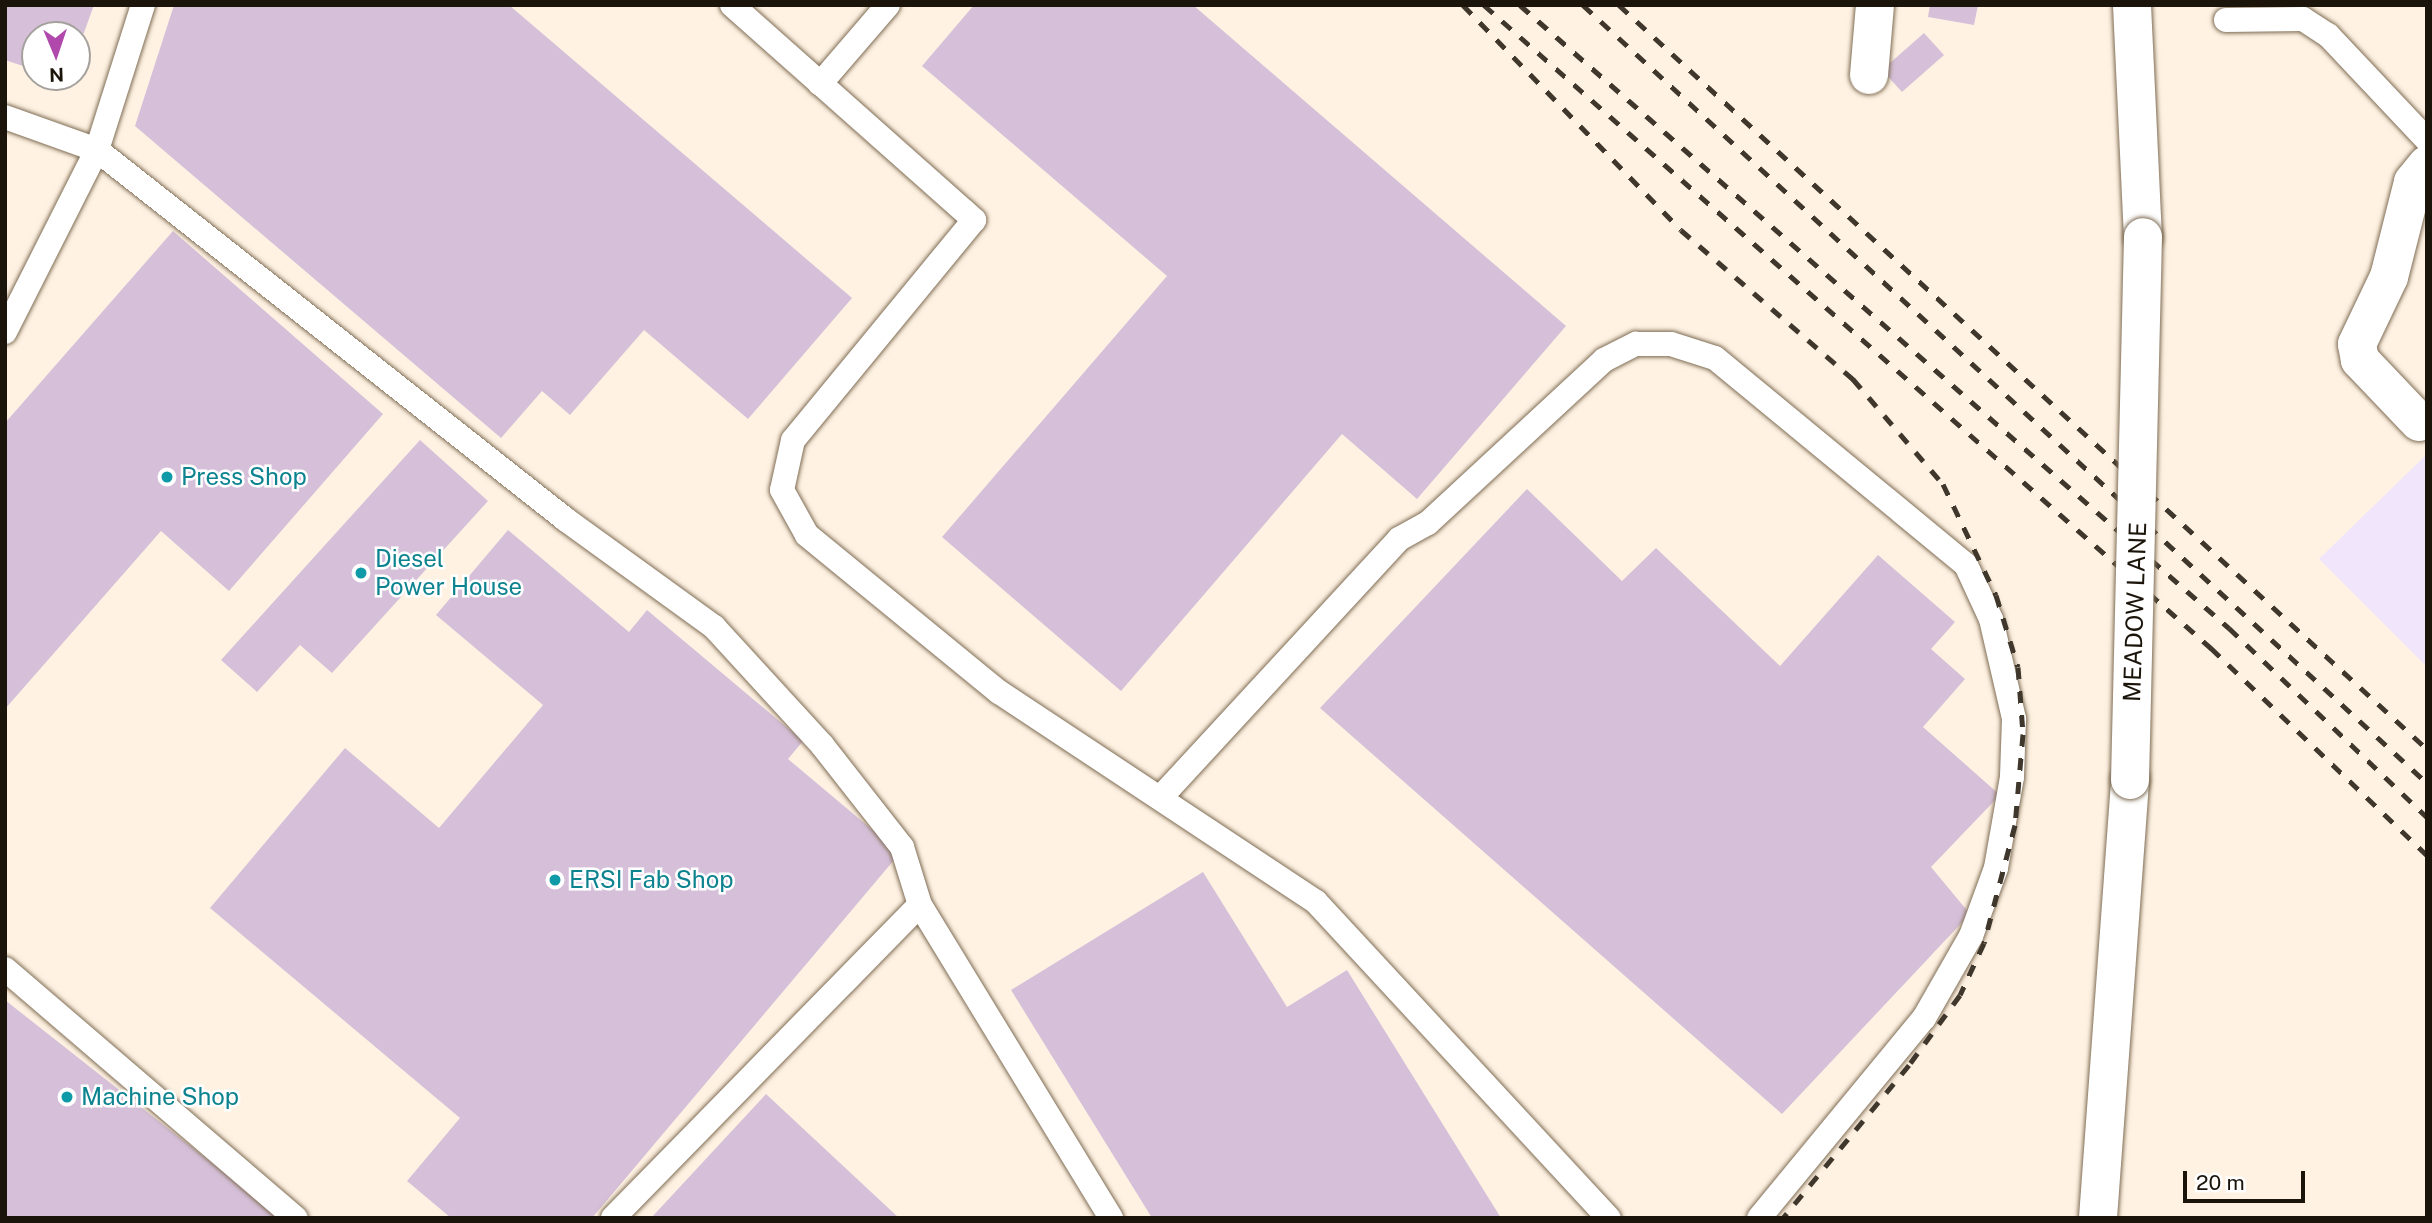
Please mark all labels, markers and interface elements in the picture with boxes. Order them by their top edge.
north arrow [21,21,91,91]
text: N [49,64,64,86]
place label: Press Shop [181,463,307,491]
marker: Press Shop [159,469,175,485]
street label: MEADOW LANE [2117,522,2153,702]
place label: Diesel Power House [375,545,522,601]
marker: Diesel Power House [353,565,369,581]
place label: ERSI Fab Shop [569,866,734,894]
marker: ERSI Fab Shop [547,872,563,888]
place label: Machine Shop [81,1083,239,1111]
marker: Machine Shop [59,1089,75,1105]
scale bar [2187,1156,2310,1200]
text: 20 m [2196,1170,2245,1195]

